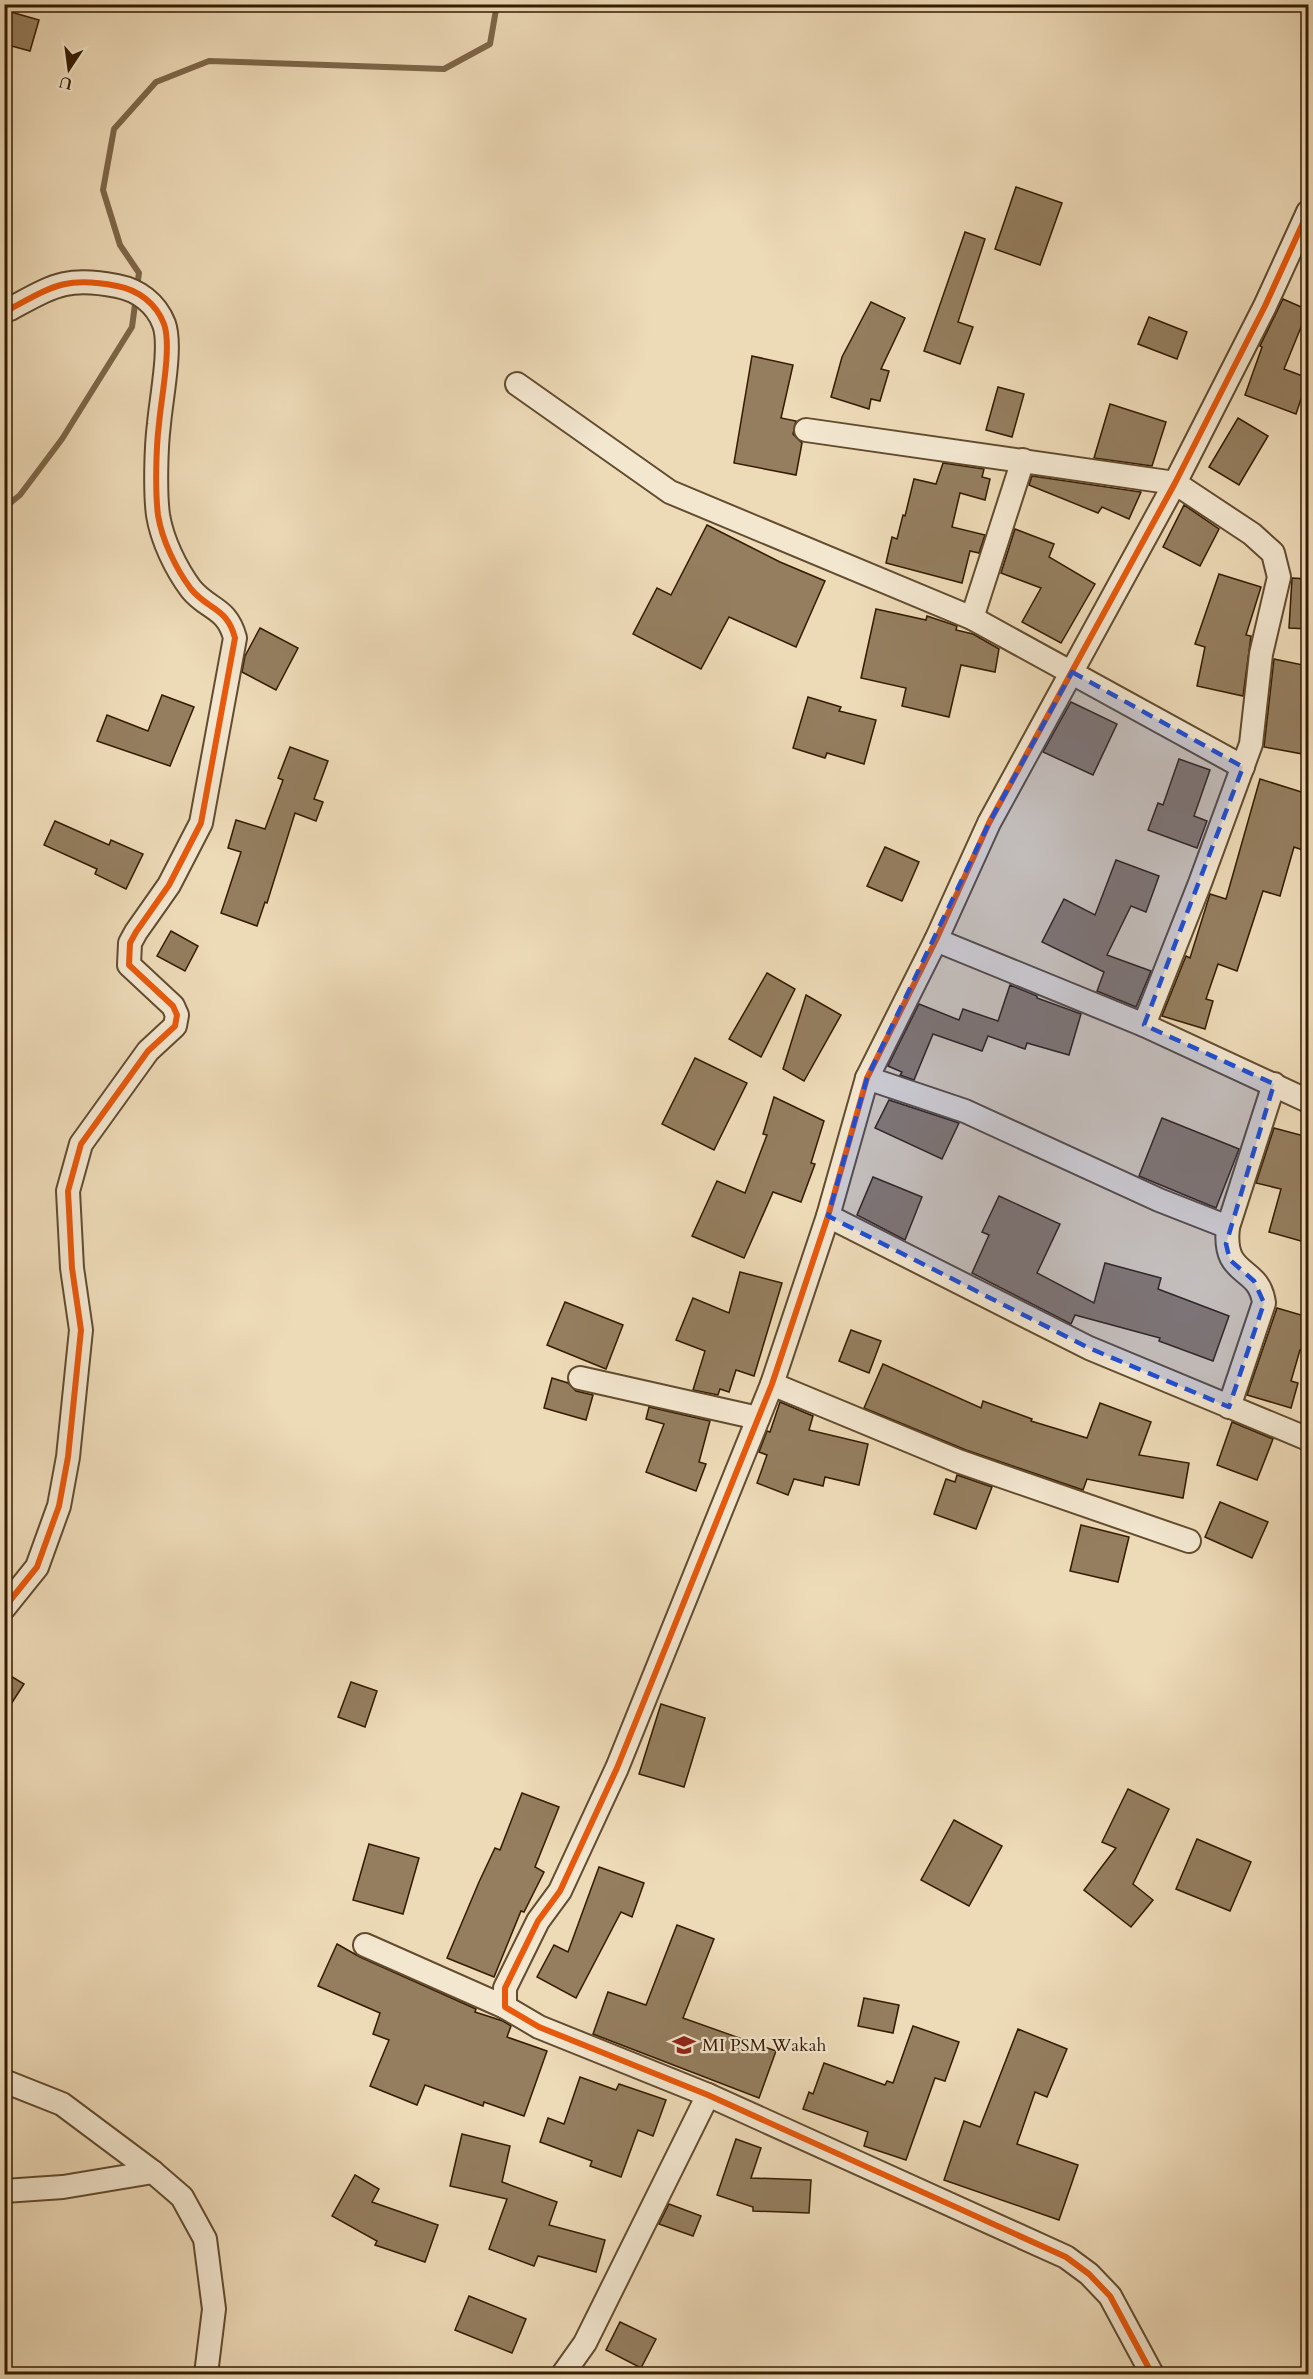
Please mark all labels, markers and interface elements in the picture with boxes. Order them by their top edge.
north arrow [39,39,99,99]
text: U [57,70,75,95]
school or university icon: MI PSM Wakah [671,2032,697,2058]
place label: MI PSM Wakah [702,2033,826,2058]

